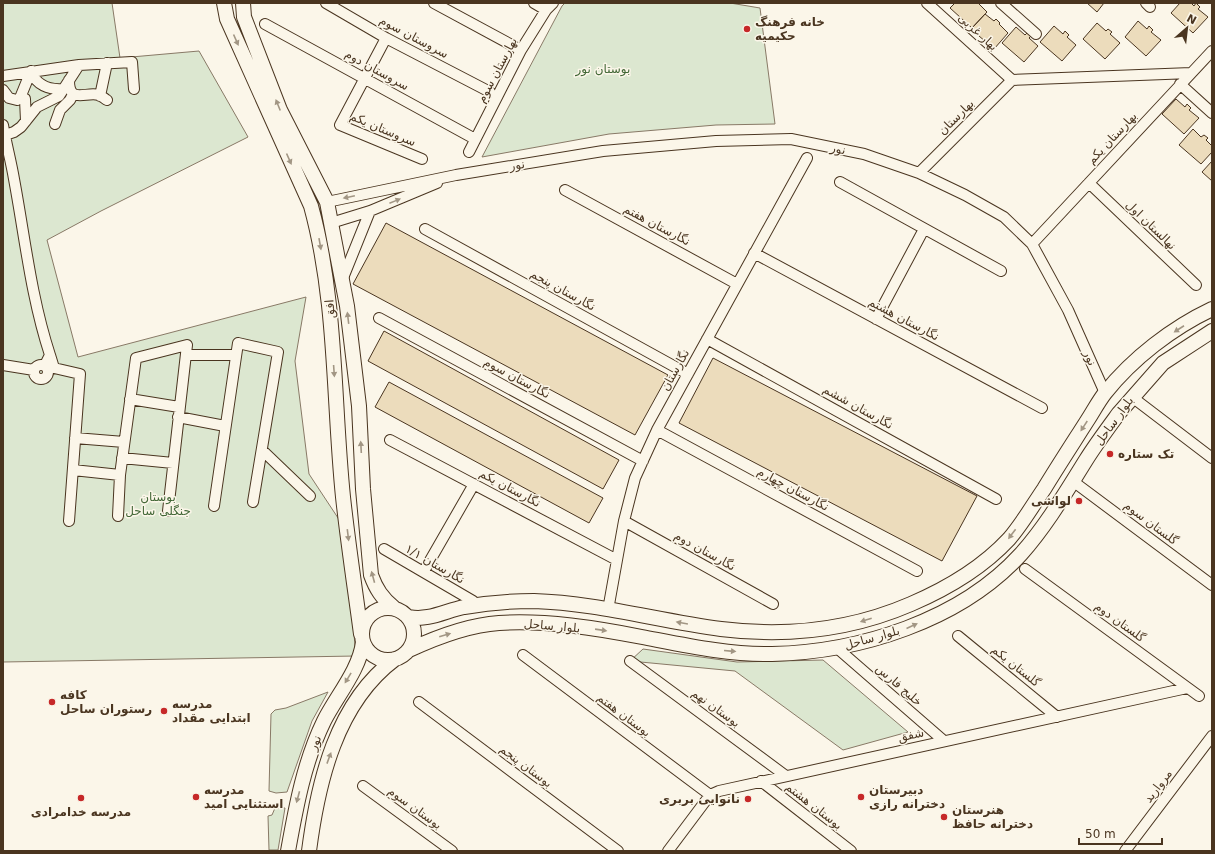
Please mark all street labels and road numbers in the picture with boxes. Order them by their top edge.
street label: بهار غربی [955,11,1001,54]
street label: سروستان سوم [377,13,451,62]
street label: بهارستان سوم [474,35,521,106]
street label: سروستان دوم [342,47,411,94]
street label: بهارستان [935,96,977,138]
street label: سروستان یکم [347,109,418,150]
street label: بهارستان یکم [1084,109,1140,168]
street label: نور [828,140,847,158]
street label: نور [507,157,526,174]
street label: نهالستان اول [1122,198,1179,253]
street label: نگارستان هفتم [621,202,693,249]
street label: نگارستان پنجم [528,266,598,314]
street label: نگارستان هشتم [866,295,942,344]
street label: افق [322,299,339,319]
street label: نگارستان [658,347,693,394]
street label: نور [1079,347,1100,368]
street label: نگارستان سوم [481,355,553,402]
street label: نگارستان ششم [820,382,896,433]
street label: بلوار ساحل [1092,394,1137,449]
street label: نگارستان چهارم [754,464,831,515]
street label: نگارستان یکم [477,466,543,511]
street label: گلستان سوم [1121,498,1181,549]
street label: نگارستان دوم [671,528,738,574]
street label: نگارستان ۱/۱ [402,541,467,588]
street label: گلستان دوم [1091,599,1148,646]
street label: بلوار ساحل [523,617,581,636]
street label: بلوار ساحل [843,623,901,654]
street label: گلستان یکم [989,642,1043,690]
street label: خلیج فارس [872,661,925,710]
street label: بوستان نهم [688,686,743,731]
street label: بوستان هفتم [594,690,654,741]
street label: شفق [897,725,925,746]
street label: نور [305,733,325,754]
street label: بوستان پنجم [496,742,555,791]
street label: مروارید [1141,767,1176,806]
street label: بوستان هشتم [782,780,845,833]
street label: بوستان سوم [385,784,445,833]

